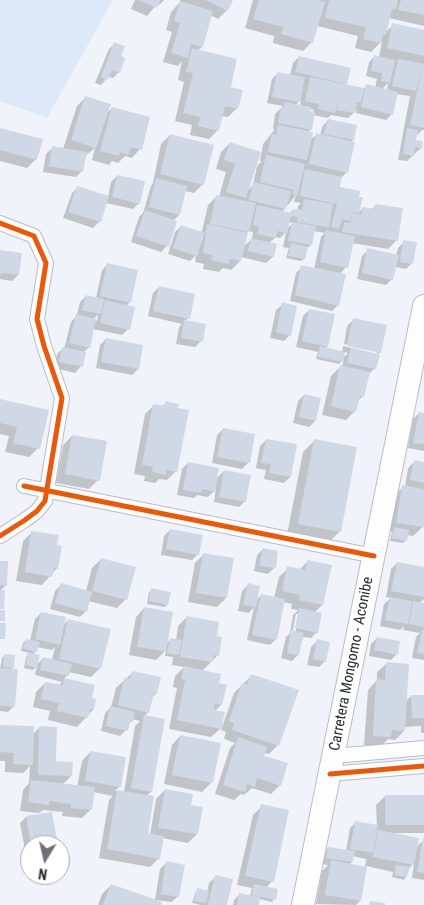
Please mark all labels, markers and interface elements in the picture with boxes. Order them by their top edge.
street label: Carretera Mongomo - Aconibe [326,575,378,753]
north arrow [20,835,70,885]
text: N [37,865,48,882]

